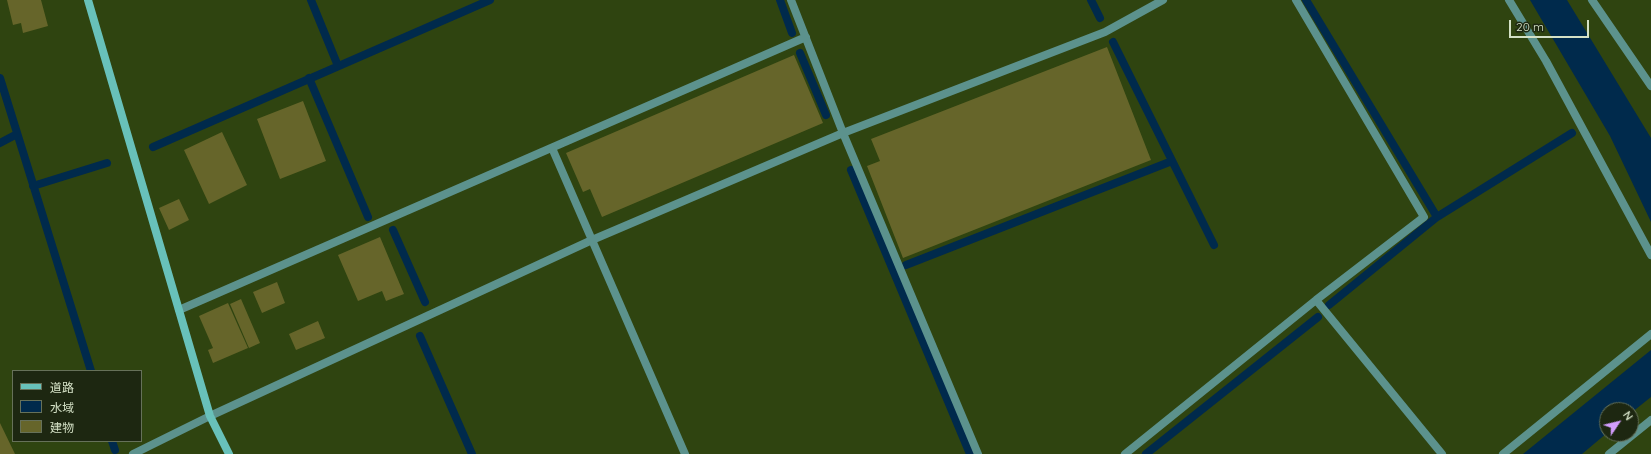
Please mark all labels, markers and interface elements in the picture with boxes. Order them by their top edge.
scale bar [1511,12,1591,38]
text: 20 m [1516,19,1544,34]
legend [12,370,142,442]
text: 道路 [50,380,74,395]
text: 水域 [50,400,74,415]
north arrow [1599,402,1639,442]
text: N [1620,408,1636,423]
text: 建物 [50,420,74,435]

